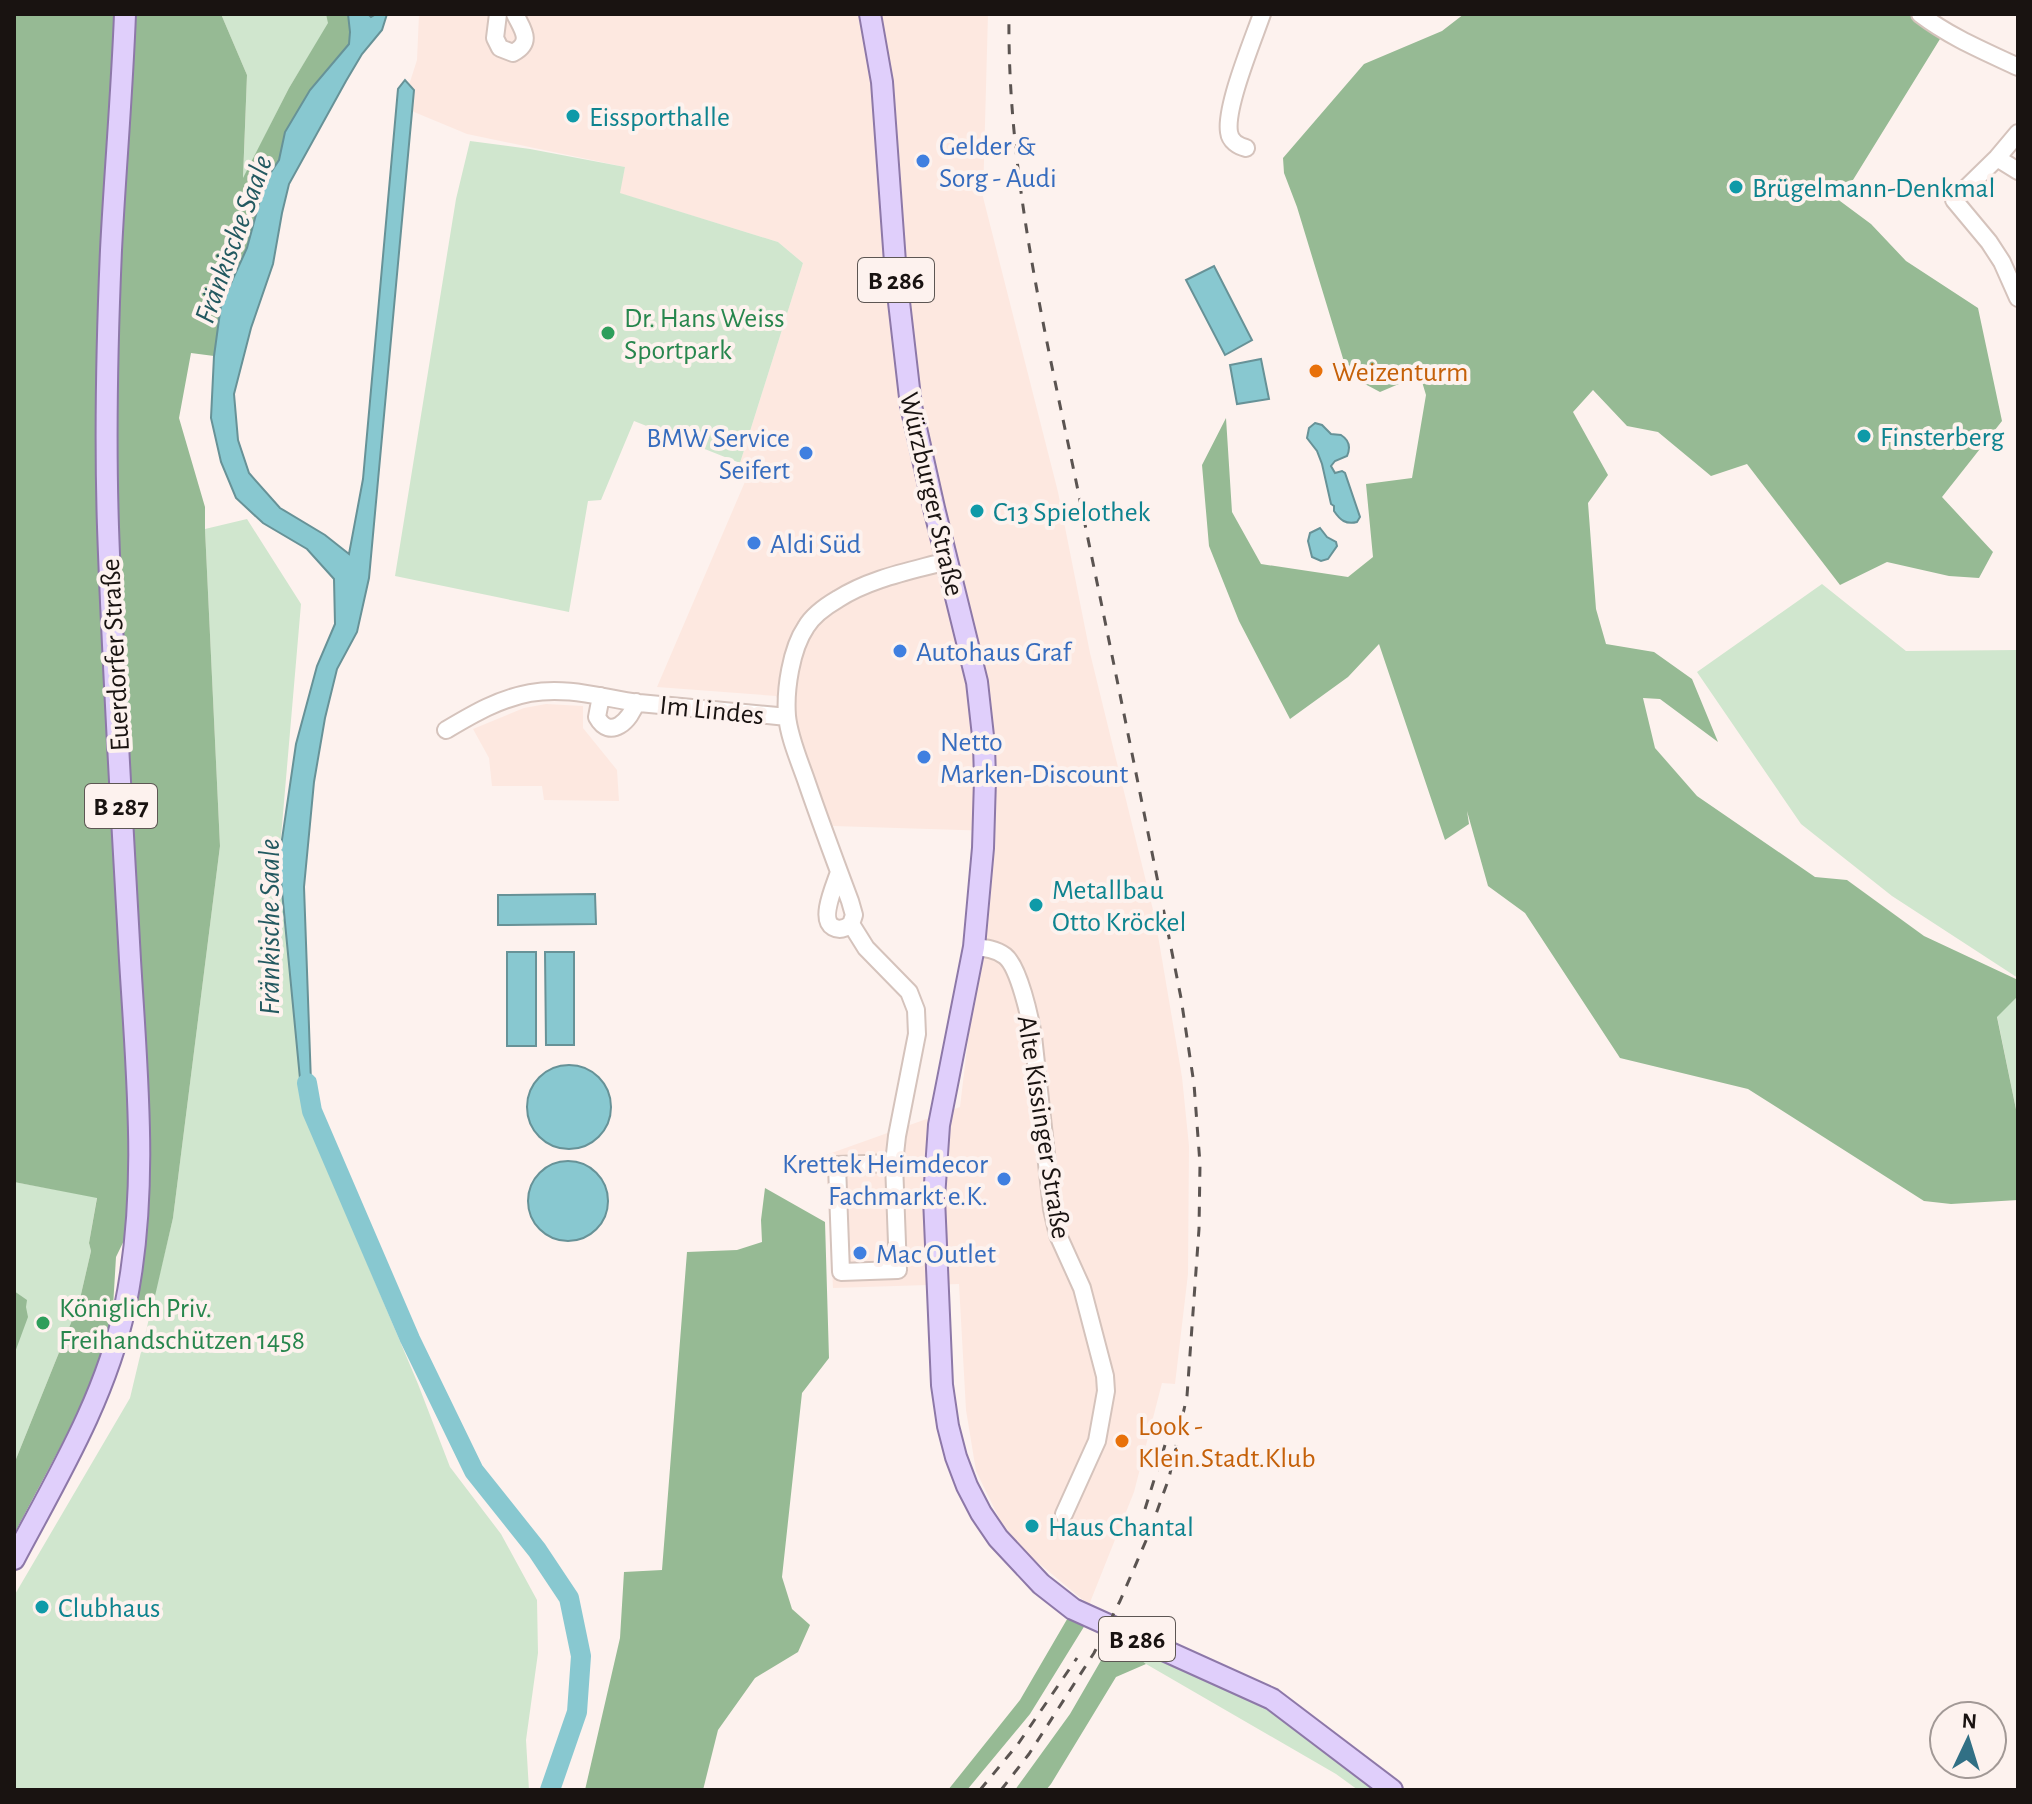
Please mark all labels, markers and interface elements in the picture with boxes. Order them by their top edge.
place label: Eissporthalle [589,104,730,132]
marker: Eissporthalle [564,107,582,125]
place label: Gelder & Sorg - Audi [939,133,1057,193]
water label: Fränkische Saale [190,151,278,327]
marker: Gelder & Sorg - Audi [914,152,932,170]
place label: Brügelmann-Denkmal [1752,175,1995,203]
marker: Brügelmann-Denkmal [1727,178,1745,196]
road number: B 286 [858,258,934,302]
place label: Dr. Hans Weiss Sportpark [624,305,785,365]
marker: Dr. Hans Weiss Sportpark [599,324,617,342]
place label: Weizenturm [1332,359,1468,387]
marker: Weizenturm [1307,362,1325,380]
street label: Würzburger Straße [894,390,968,599]
place label: Finsterberg [1880,424,2005,452]
place label: BMW Service Seifert [646,425,790,485]
marker: Finsterberg [1855,427,1873,445]
marker: BMW Service Seifert [797,444,815,462]
place label: C13 Spielothek [993,499,1151,527]
marker: C13 Spielothek [968,502,986,520]
place label: Aldi Süd [770,531,861,559]
marker: Aldi Süd [745,534,763,552]
street label: Euerdorfer Straße [97,558,135,752]
place label: Autohaus Graf [916,639,1073,667]
marker: Autohaus Graf [891,642,909,660]
street label: Im Lindes [658,692,765,730]
place label: Netto Marken-Discount [940,729,1128,789]
marker: Netto Marken-Discount [915,748,933,766]
road number: B 287 [85,784,157,828]
water label: Fränkische Saale [255,839,285,1015]
place label: Metallbau Otto Kröckel [1052,877,1186,937]
marker: Metallbau Otto Kröckel [1027,896,1045,914]
street label: Alte Kissinger Straße [1012,1014,1075,1241]
place label: Krettek Heimdecor Fachmarkt e.K. [782,1151,988,1211]
marker: Krettek Heimdecor Fachmarkt e.K. [995,1170,1013,1188]
place label: Mac Outlet [876,1241,996,1269]
marker: Mac Outlet [851,1244,869,1262]
place label: Königlich Priv. Freihandschützen 1458 [59,1295,305,1355]
marker: Königlich Priv. Freihandschützen 1458 [34,1314,52,1332]
place label: Look - Klein.Stadt.Klub [1138,1413,1316,1473]
marker: Look - Klein.Stadt.Klub [1113,1432,1131,1450]
place label: Haus Chantal [1048,1514,1194,1542]
marker: Haus Chantal [1023,1517,1041,1535]
place label: Clubhaus [58,1595,160,1623]
marker: Clubhaus [33,1598,51,1616]
road number: B 286 [1099,1617,1175,1661]
north arrow [1928,1700,2008,1780]
text: N [1961,1710,1978,1733]

